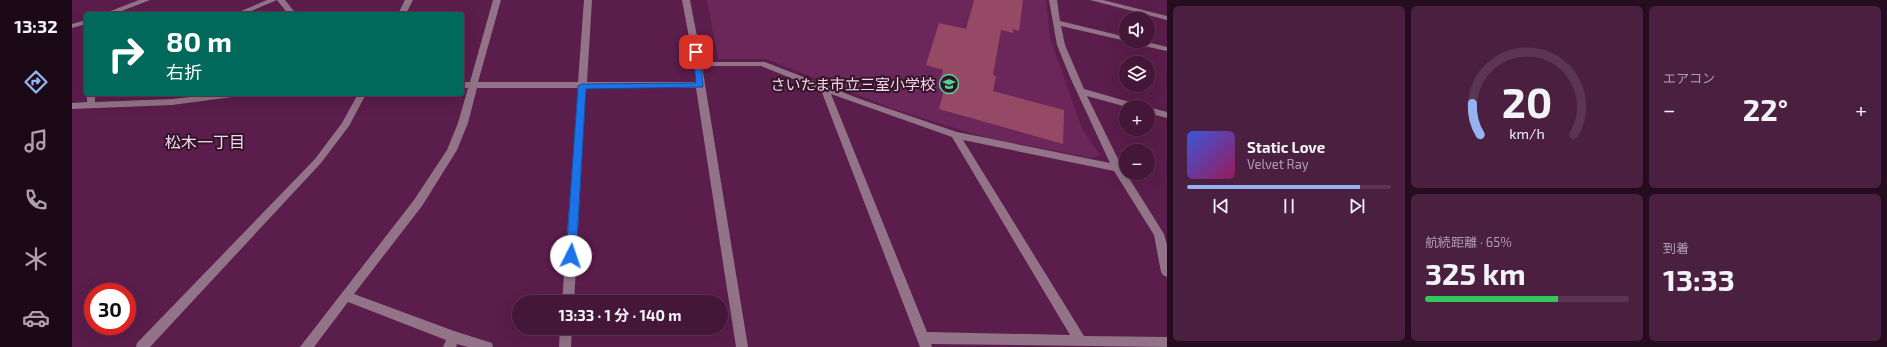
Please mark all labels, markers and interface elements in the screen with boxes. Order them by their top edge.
map controls [1119,12,1155,180]
button: sound [1119,12,1155,48]
text: 13:32 [14,15,58,37]
text: 80 m [166,24,232,58]
icon: right [100,28,152,80]
pin [679,35,713,69]
icon: arrive [685,41,707,63]
button: layers [1119,56,1155,92]
text: 右折 [166,61,202,83]
icon: directions [22,68,50,96]
text: エアコン [1663,70,1715,86]
school or university icon: さいたま市立三室小学校 [938,73,960,95]
place label: さいたま市立三室小学校 [770,75,935,93]
text: 20 [1502,76,1552,126]
text: 22° [1743,91,1788,127]
text: − [1663,96,1676,122]
text: + [1855,96,1867,122]
button: + [1119,100,1155,136]
text: km/h [1509,124,1545,141]
icon: music [22,127,50,155]
district label: 松木一丁目 [165,132,245,151]
text: Static Love [1247,138,1325,156]
button: − [1119,144,1155,180]
text: Velvet Ray [1247,156,1309,172]
icon: phone [22,186,50,214]
icon: previous [1210,195,1232,217]
icon: pause [1278,195,1300,217]
icon: next [1346,195,1368,217]
text: 航続距離 · 65% [1425,234,1512,250]
position arrow [550,235,592,277]
text: 到着 [1663,240,1689,256]
icon: climate [22,245,50,273]
text: 325 km [1425,255,1526,291]
text: 13:33 [1663,261,1735,297]
speed limit sign: 30 [84,283,136,335]
icon: car [22,304,50,332]
text: 13:33 · 1 分 · 140 m [558,306,682,324]

